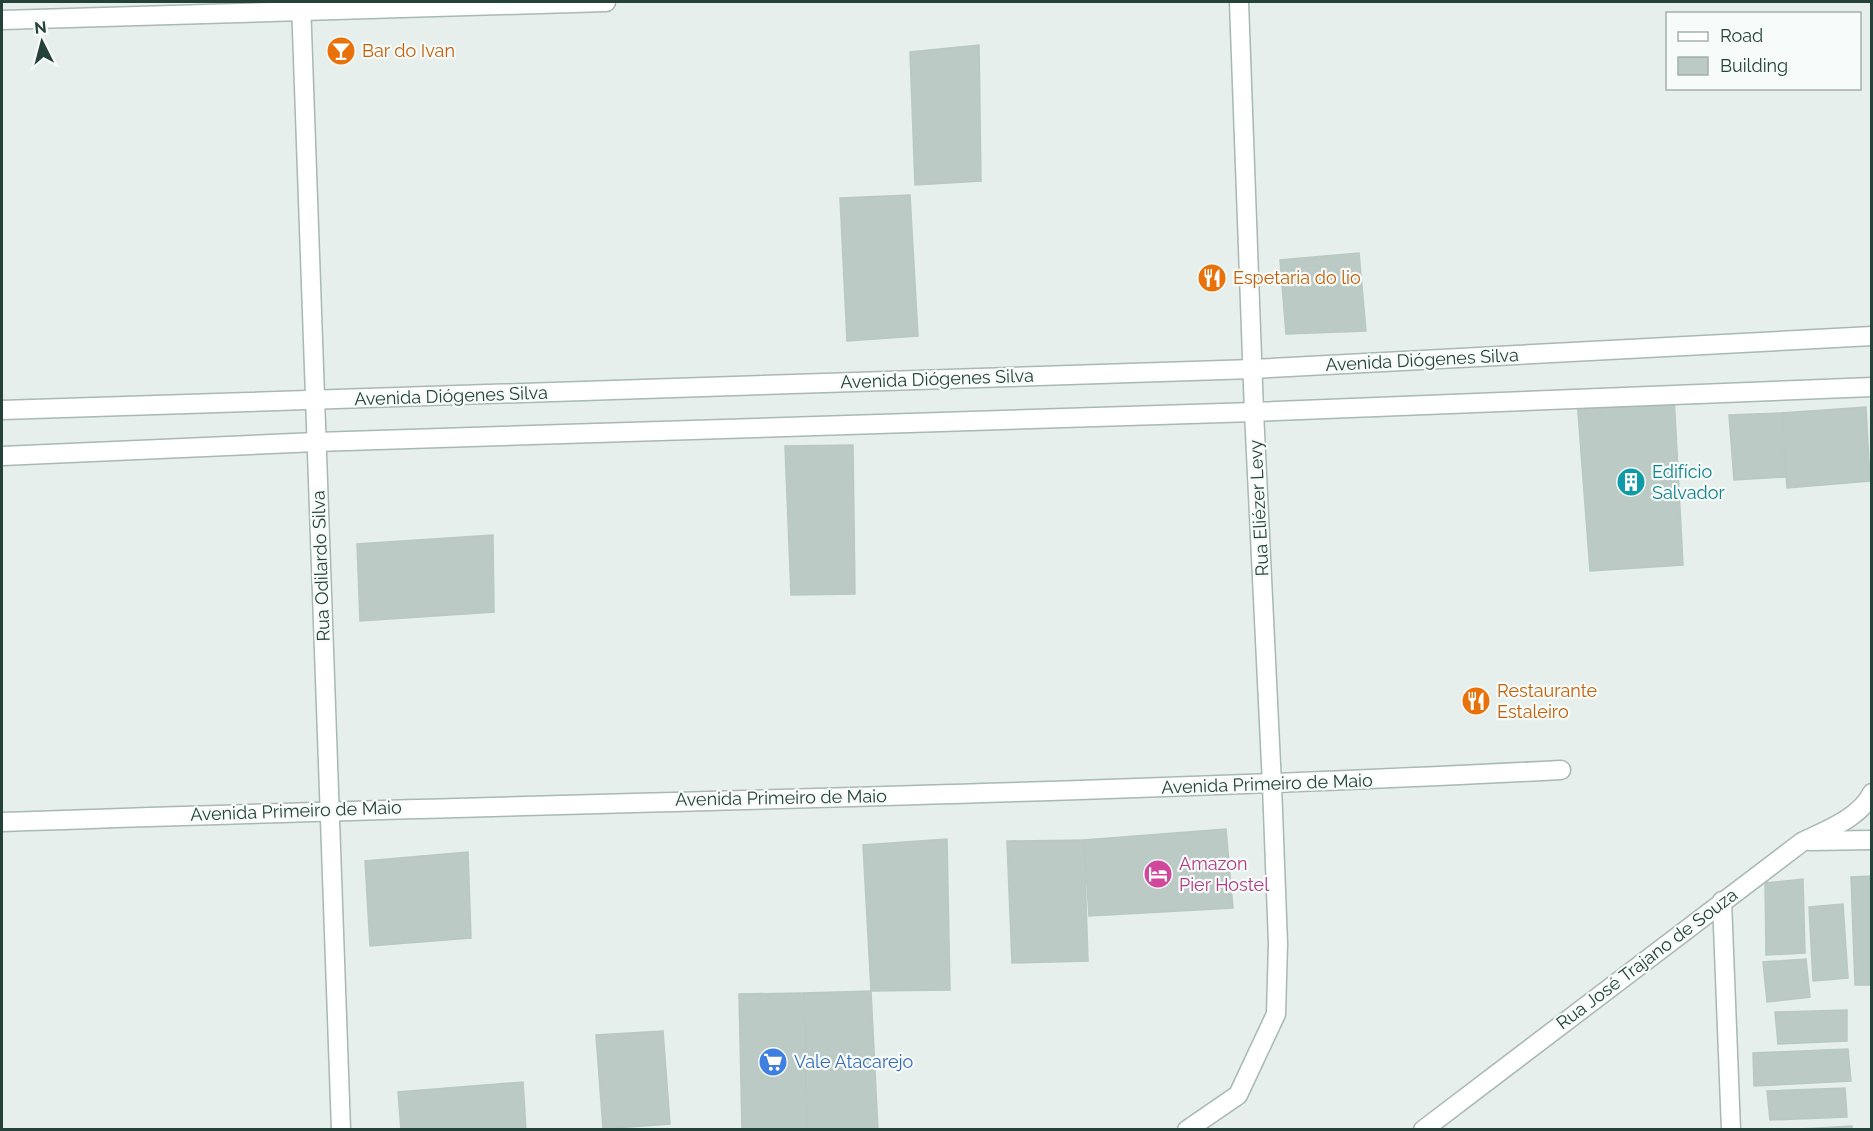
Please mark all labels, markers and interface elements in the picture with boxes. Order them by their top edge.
north arrow [12,12,72,72]
legend [1666,12,1861,90]
text: N [33,17,48,38]
text: Road [1720,25,1763,46]
bar icon: Bar do Ivan [325,35,357,67]
place label: Bar do Ivan [362,40,455,61]
text: Building [1720,55,1788,76]
restaurant icon: Espetaria do lio [1196,262,1228,294]
place label: Espetaria do lio [1233,267,1361,288]
street label: Avenida Diógenes Silva [1325,344,1519,375]
street label: Avenida Diógenes Silva [840,365,1034,392]
street label: Avenida Diógenes Silva [354,382,548,409]
street label: Rua Eliézer Levy [1244,439,1273,577]
place label: Edifício Salvador [1652,461,1725,503]
building icon: Edifício Salvador [1615,466,1647,498]
street label: Rua Odilardo Silva [307,490,334,642]
place label: Restaurante Estaleiro [1497,680,1598,722]
restaurant icon: Restaurante Estaleiro [1460,685,1492,717]
street label: Avenida Primeiro de Maio [1161,769,1373,798]
street label: Avenida Primeiro de Maio [675,785,887,810]
street label: Avenida Primeiro de Maio [190,796,402,825]
place label: Amazon Pier Hostel [1179,853,1269,895]
hotel icon: Amazon Pier Hostel [1142,858,1174,890]
street label: Rua José Trajano de Souza [1552,884,1741,1034]
supermarket icon: Vale Atacarejo [757,1046,789,1078]
place label: Vale Atacarejo [794,1051,914,1072]

